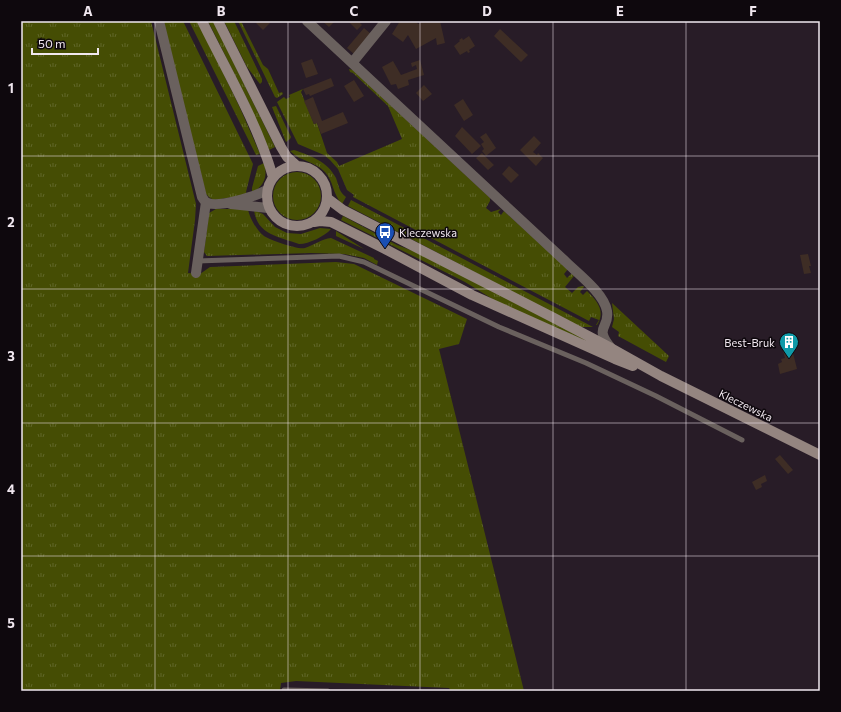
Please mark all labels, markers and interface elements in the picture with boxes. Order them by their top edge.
text: A [83,3,93,19]
text: B [217,3,226,19]
text: C [350,3,359,19]
text: D [482,3,492,19]
text: E [616,3,624,19]
text: F [749,3,757,19]
scale bar [32,30,98,56]
text: 50 m [38,36,66,50]
text: 1 [8,80,14,96]
text: 2 [7,214,15,230]
bus stop icon: Kleczewska [374,221,396,249]
place label: Kleczewska [399,226,457,239]
building icon: Best-Bruk [778,331,800,359]
place label: Best-Bruk [724,336,775,349]
text: 3 [7,348,15,364]
street label: Kleczewska [717,386,775,424]
text: 4 [7,481,15,497]
text: 5 [7,615,15,631]

